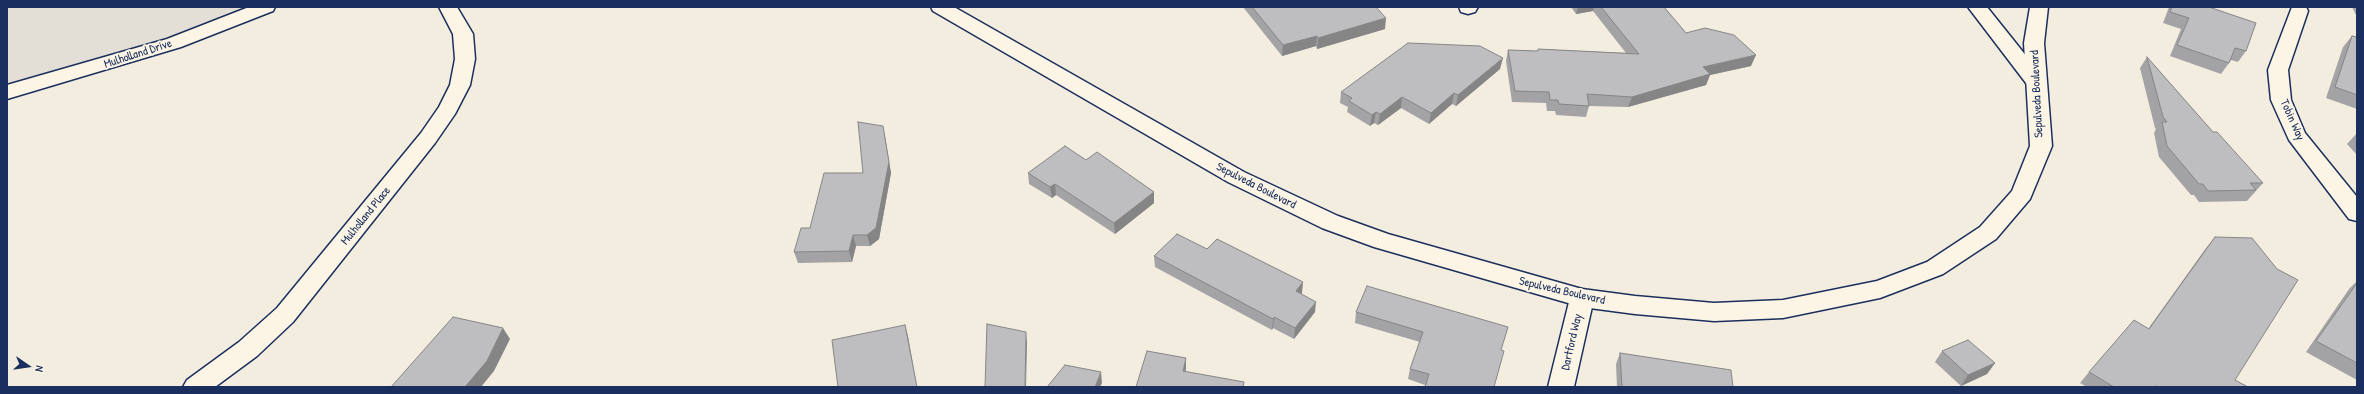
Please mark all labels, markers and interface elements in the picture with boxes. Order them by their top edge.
street label: Mulholland Drive [102,36,174,72]
street label: Sepulveda Boulevard [2028,50,2046,138]
street label: Tobin Way [2277,97,2307,143]
street label: Sepulveda Boulevard [1214,160,1298,212]
street label: Mulholland Place [338,184,394,248]
street label: Sepulveda Boulevard [1518,274,1606,308]
street label: Dartford Way [1559,312,1585,372]
north arrow [8,346,48,386]
text: N [32,364,47,373]

